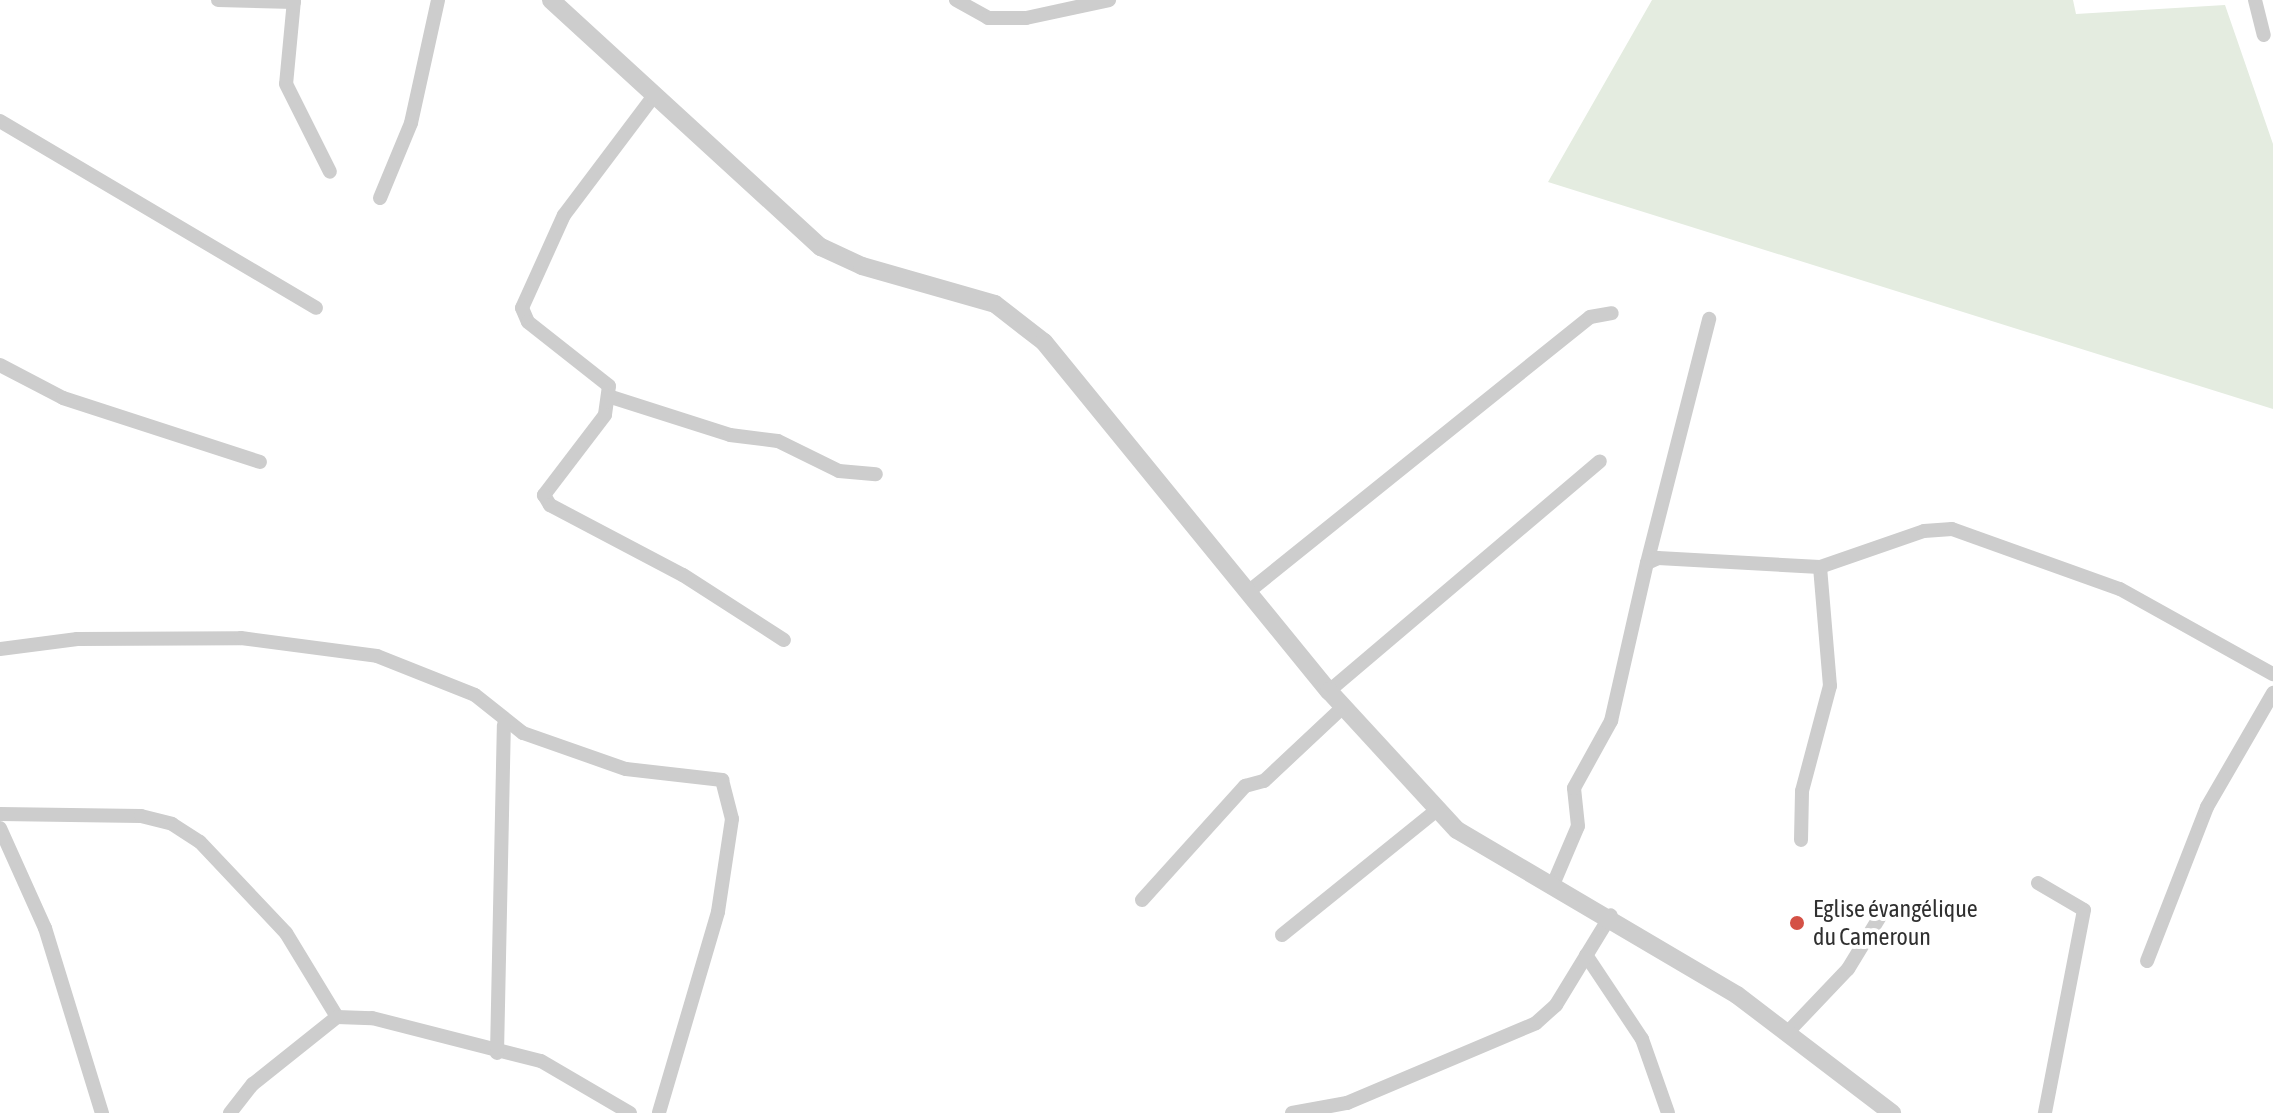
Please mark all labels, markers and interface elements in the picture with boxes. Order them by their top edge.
place label: Eglise évangélique du Cameroun [1813,895,1978,951]
marker: Eglise évangélique du Cameroun [1788,914,1806,932]

